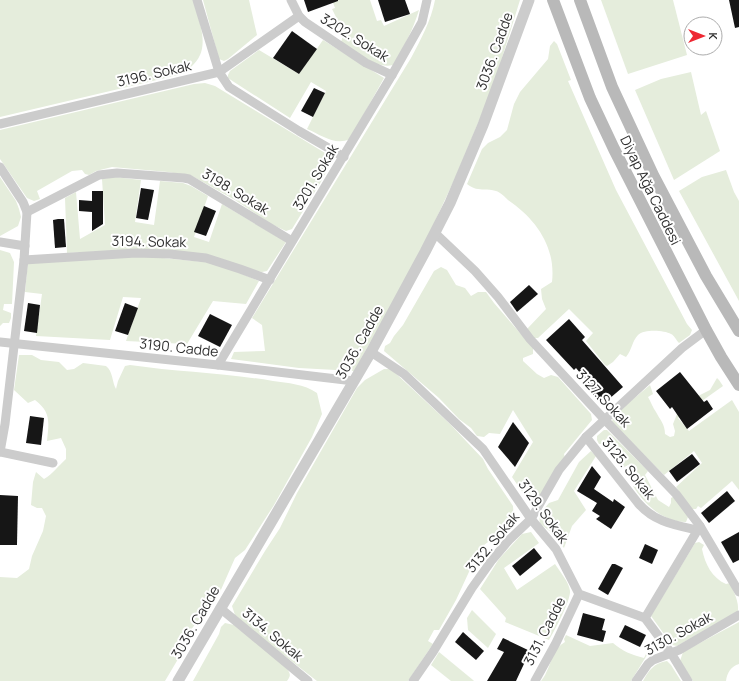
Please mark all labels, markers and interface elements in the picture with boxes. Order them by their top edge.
street label: 3202. Sokak [317,8,394,66]
street label: 3036. Cadde [471,9,517,93]
north arrow [683,16,723,56]
text: K [706,32,721,40]
street label: 3196. Sokak [115,55,194,91]
street label: Diyap Ağa Caddesi [616,132,686,248]
street label: 3201. Sokak [288,139,343,214]
street label: 3198. Sokak [199,164,274,219]
street label: 3194. Sokak [111,231,188,251]
street label: 3036. Cadde [331,302,387,382]
street label: 3190. Cadde [139,333,219,361]
street label: 3127. Sokak [572,365,636,432]
street label: 3125. Sokak [598,433,660,504]
street label: 3129. Sokak [514,475,574,548]
street label: 3132. Sokak [461,507,524,576]
street label: 3036. Cadde [166,582,224,662]
street label: 3131. Cadde [519,593,569,669]
street label: 3134. Sokak [239,603,308,666]
street label: 3130. Sokak [641,606,716,659]

